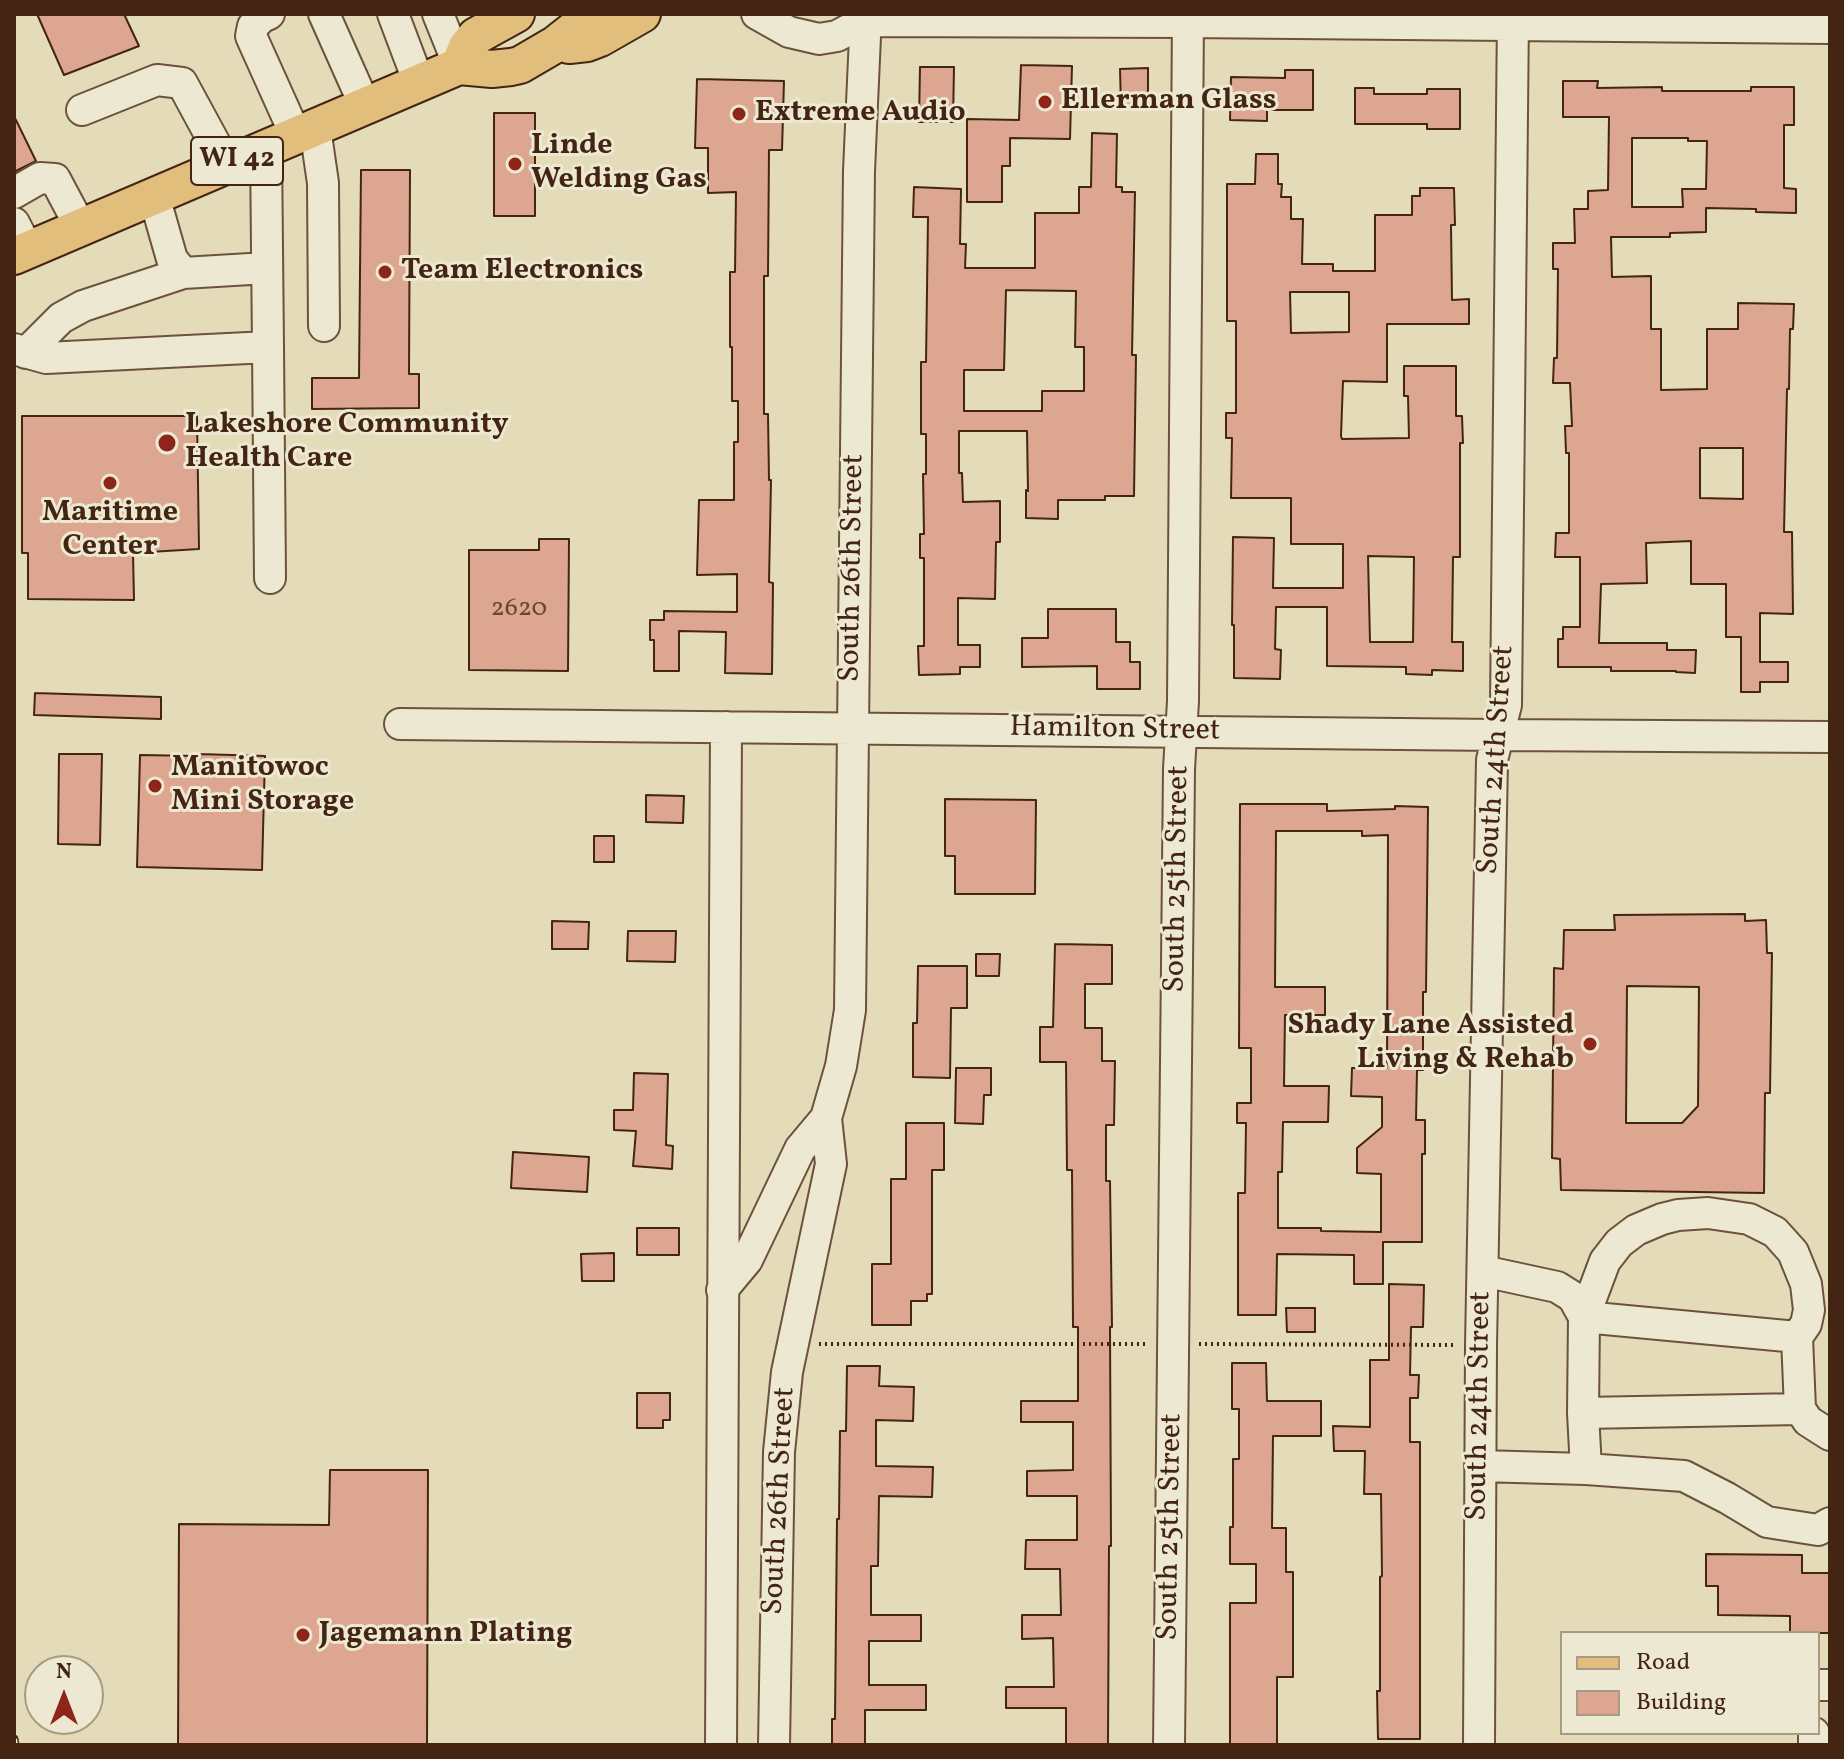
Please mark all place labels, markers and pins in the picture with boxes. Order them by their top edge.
place label: Ellerman Glass [1061,84,1277,120]
marker: Ellerman Glass [1036,93,1054,111]
place label: Extreme Audio [755,96,966,132]
marker: Extreme Audio [730,105,748,123]
place label: Linde Welding Gas [531,129,707,200]
marker: Linde Welding Gas [506,155,524,173]
place label: Team Electronics [401,254,643,290]
marker: Team Electronics [376,263,394,281]
place label: Lakeshore Community Health Care [185,408,509,478]
marker: Lakeshore Community Health Care [156,432,178,454]
marker: Maritime Center [101,474,119,492]
place label: Maritime Center [42,496,178,566]
place label: Manitowoc Mini Storage [171,751,354,822]
marker: Manitowoc Mini Storage [146,777,164,795]
place label: Shady Lane Assisted Living & Rehab [1288,1009,1574,1080]
marker: Shady Lane Assisted Living & Rehab [1581,1035,1599,1053]
place label: Jagemann Plating [319,1617,572,1653]
marker: Jagemann Plating [294,1626,312,1644]

